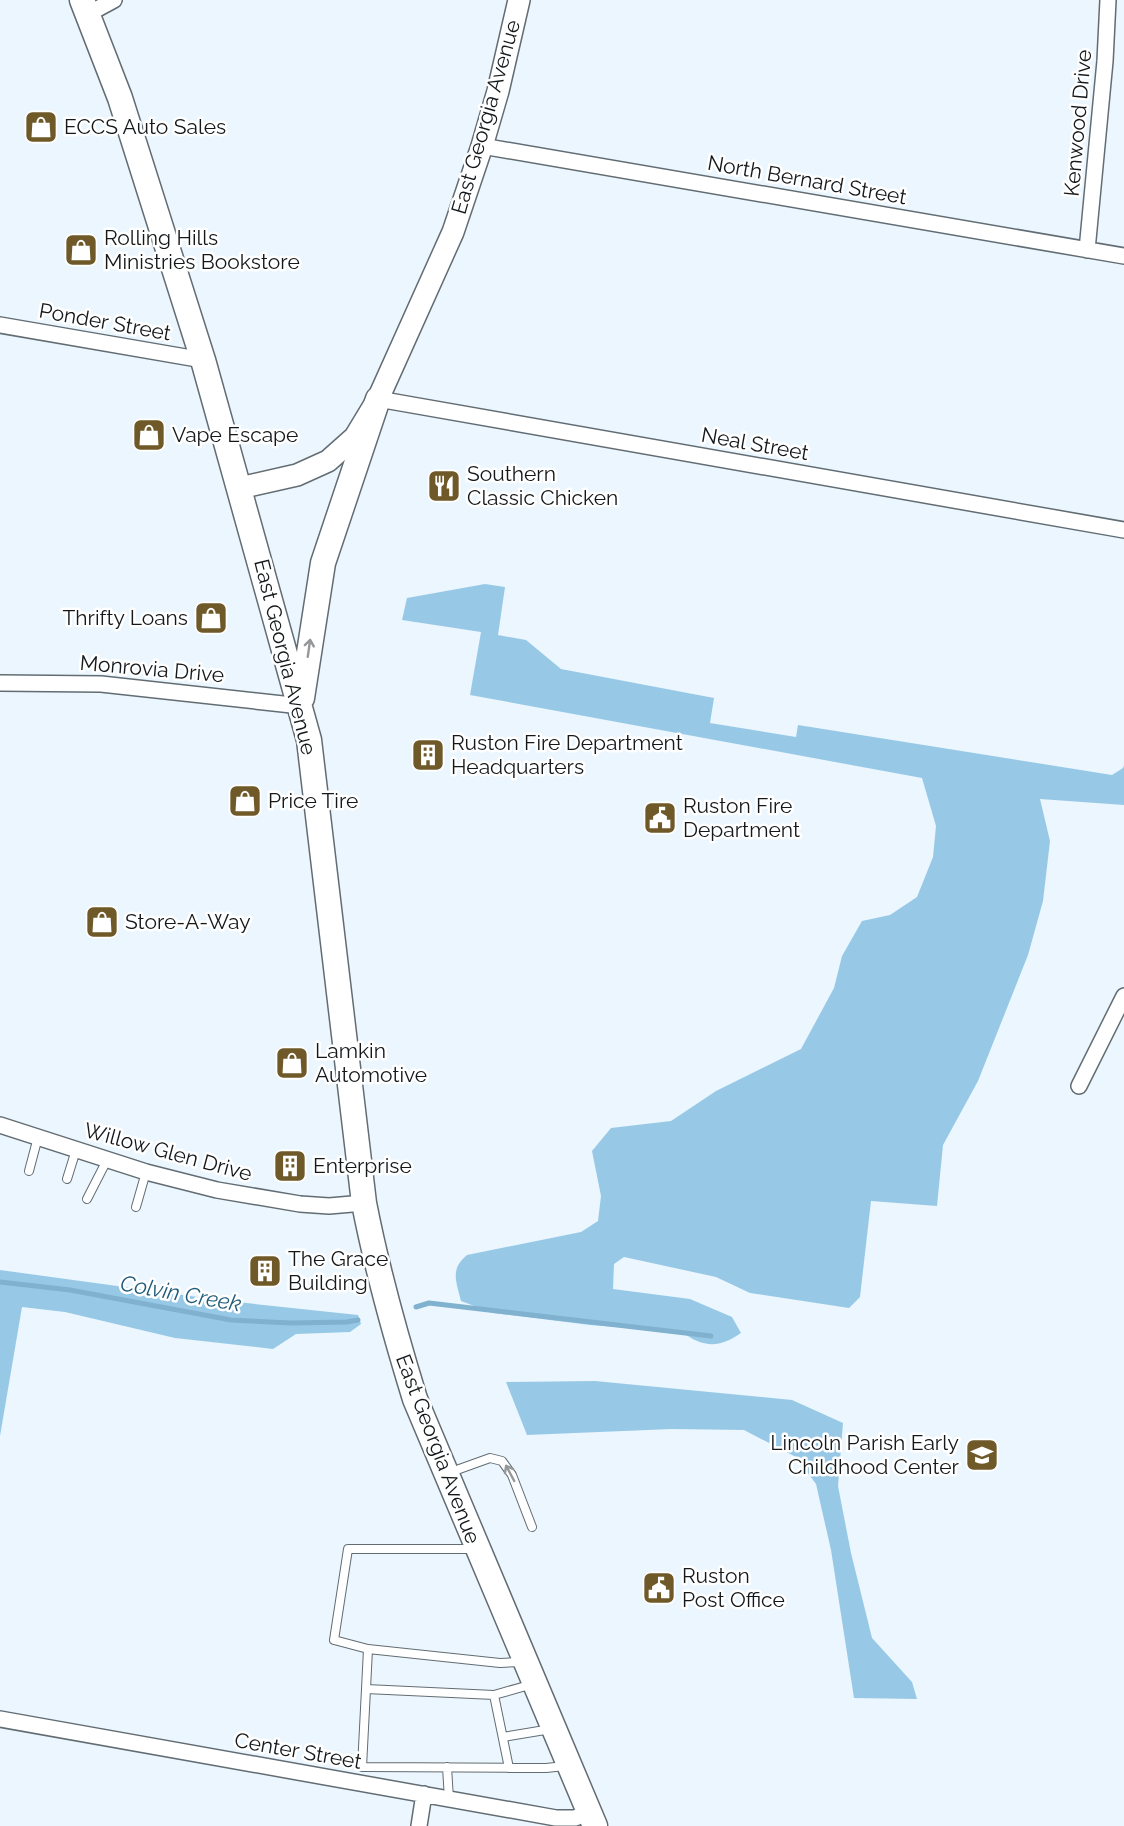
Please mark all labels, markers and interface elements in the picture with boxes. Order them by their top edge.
street label: East Georgia Avenue [446,17,525,217]
street label: Kenwood Drive [1059,48,1096,197]
shop icon: ECCS Auto Sales [23,109,59,145]
place label: ECCS Auto Sales [64,114,226,139]
street label: North Bernard Street [706,150,909,209]
place label: Rolling Hills Ministries Bookstore [104,225,300,274]
shop icon: Rolling Hills Ministries Bookstore [63,232,99,268]
street label: Ponder Street [37,298,173,345]
shop icon: Vape Escape [131,417,167,453]
place label: Vape Escape [172,422,298,447]
street label: Neal Street [700,422,811,465]
place label: Southern Classic Chicken [467,461,618,510]
restaurant icon: Southern Classic Chicken [426,468,462,504]
street label: East Georgia Avenue [249,556,322,757]
shop icon: Thrifty Loans [193,600,229,636]
place label: Thrifty Loans [63,605,188,630]
one-way arrow [304,639,315,659]
street label: Monrovia Drive [79,650,225,687]
place label: Ruston Fire Department Headquarters [451,730,683,779]
building icon: Ruston Fire Department Headquarters [410,737,446,773]
shop icon: Price Tire [227,783,263,819]
place label: Price Tire [268,788,358,813]
place label: Ruston Fire Department [683,793,800,842]
public building icon: Ruston Fire Department [642,800,678,836]
shop icon: Store-A-Way [84,904,120,940]
place label: Store-A-Way [125,909,251,934]
place label: Lamkin Automotive [315,1038,427,1087]
shop icon: Lamkin Automotive [274,1045,310,1081]
street label: Willow Glen Drive [81,1117,255,1186]
building icon: Enterprise [272,1148,308,1184]
place label: Enterprise [313,1153,412,1178]
place label: The Grace Building [288,1246,388,1295]
building icon: The Grace Building [247,1253,283,1289]
water label: Colvin Creek [118,1270,244,1316]
street label: East Georgia Avenue [391,1350,486,1547]
place label: Lincoln Parish Early Childhood Center [770,1430,960,1479]
school or university icon: Lincoln Parish Early Childhood Center [964,1437,1000,1473]
one-way arrow [504,1465,516,1482]
place label: Ruston Post Office [682,1563,785,1612]
public building icon: Ruston Post Office [641,1570,677,1606]
street label: Center Street [233,1727,364,1774]

